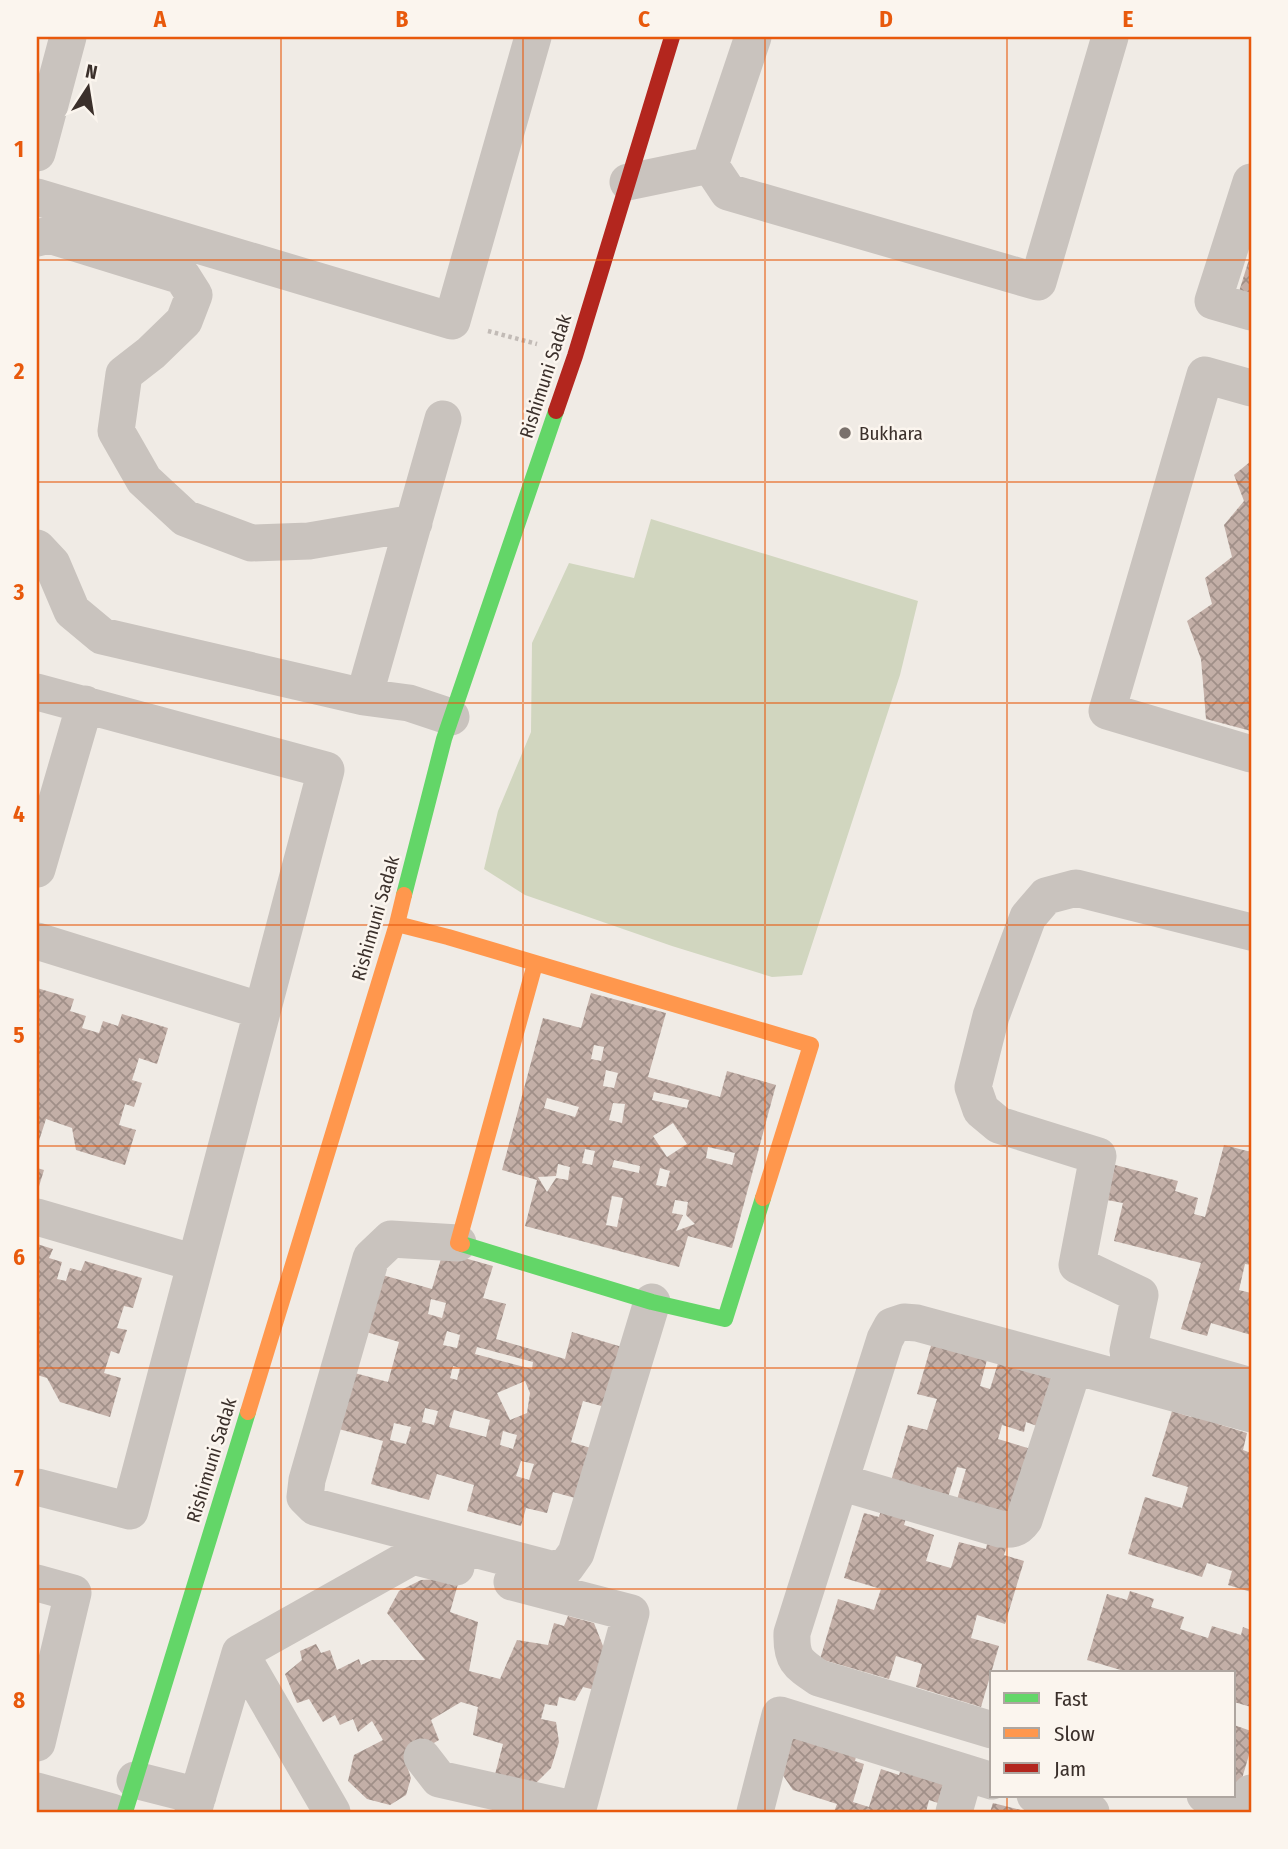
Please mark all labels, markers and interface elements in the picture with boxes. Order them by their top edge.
text: A [153,5,167,33]
text: B [396,5,409,33]
text: C [638,5,650,33]
text: D [879,5,893,33]
text: E [1123,5,1134,33]
north arrow [52,52,122,122]
text: N [83,59,99,84]
text: 1 [14,135,24,163]
street label: Rishimuni Sadak [515,311,576,441]
text: 2 [13,357,25,385]
place label: Bukhara [859,422,923,445]
marker: Bukhara [837,425,853,441]
text: 3 [13,578,25,606]
text: 4 [13,800,25,828]
street label: Rishimuni Sadak [347,853,404,983]
text: 5 [13,1021,25,1049]
text: 6 [13,1243,25,1271]
street label: Rishimuni Sadak [182,1395,241,1525]
text: 7 [14,1464,24,1492]
legend [990,1671,1236,1797]
text: 8 [13,1686,25,1714]
text: Fast [1054,1686,1088,1712]
text: Slow [1054,1721,1095,1747]
text: Jam [1054,1756,1086,1782]

